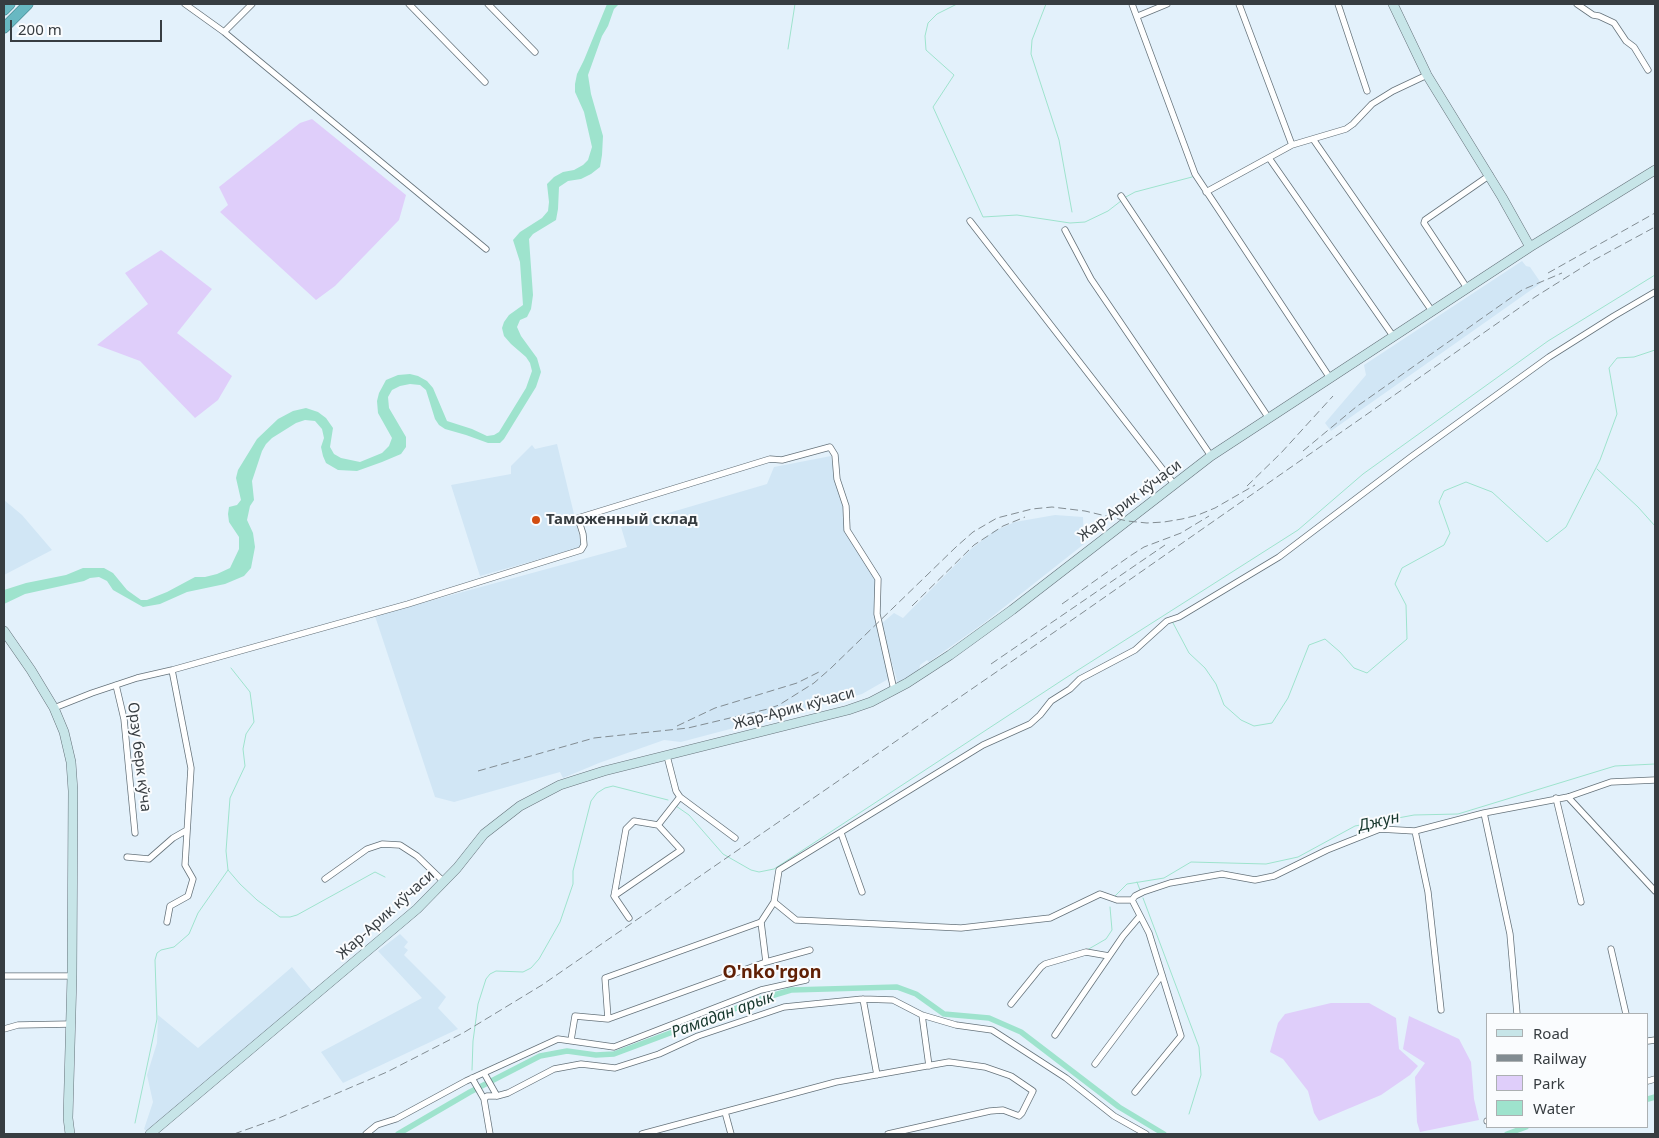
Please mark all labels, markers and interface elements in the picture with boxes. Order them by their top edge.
scale bar [12,10,165,42]
text: 200 m [18,19,62,39]
street label: Жар-Арик кўчаси [1075,456,1185,546]
place label: Таможенный склад [546,511,697,529]
marker: Таможенный склад [530,514,542,526]
street label: Жар-Арик кўчаси [731,684,857,734]
street label: Орзу берк кўча [123,701,155,813]
water label: Джун [1356,808,1402,836]
street label: Жар-Арик кўчаси [334,866,438,964]
district label: O'nko'rgon [723,962,821,984]
water label: Рамадан арык [669,988,777,1042]
legend [1486,1013,1649,1128]
text: Road [1533,1023,1569,1043]
text: Railway [1533,1048,1586,1068]
text: Park [1533,1073,1565,1093]
text: Water [1533,1098,1575,1118]

